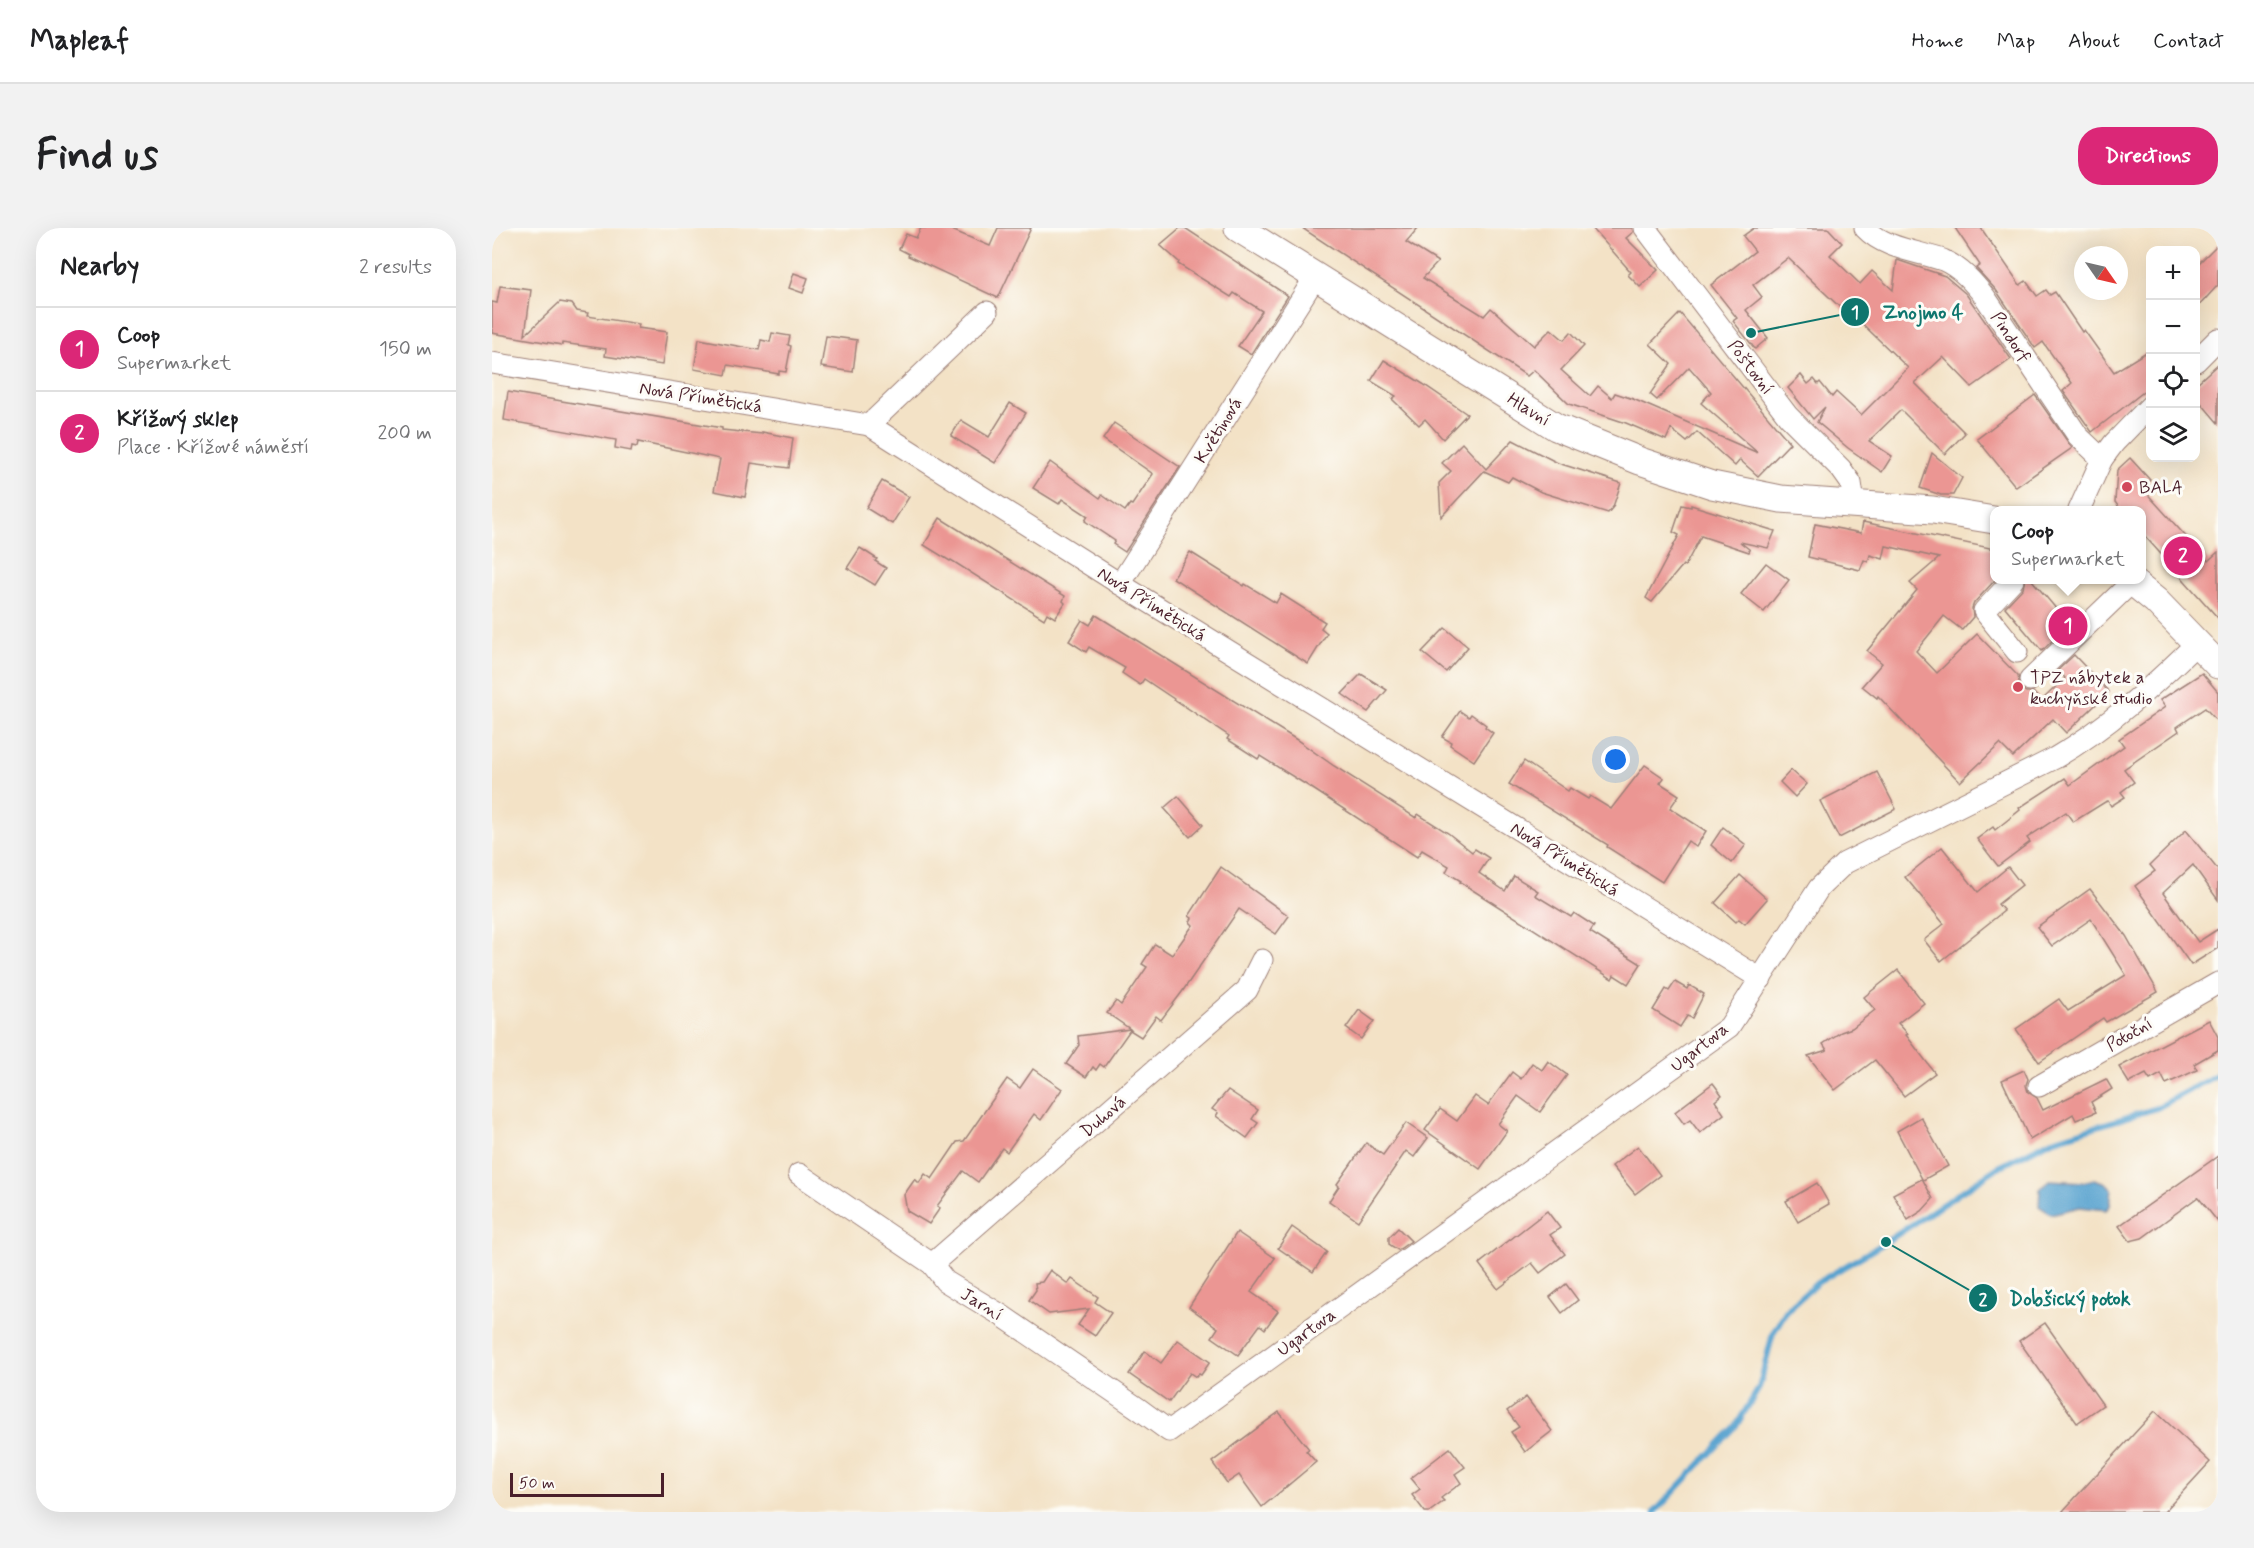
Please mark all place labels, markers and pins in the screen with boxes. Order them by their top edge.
callout: Znojmo 4 [1840,293,1975,331]
place label: BALA [2139,476,2183,500]
marker: BALA [2120,480,2134,494]
pin: 2 [2164,534,2202,578]
pin: 1 [2048,604,2088,648]
place label: TPZ nábytek a kuchyňské studio [2030,666,2152,711]
marker: TPZ nábytek a kuchyňské studio [2011,680,2025,694]
callout: Dobšický potok [1968,1279,2143,1317]

